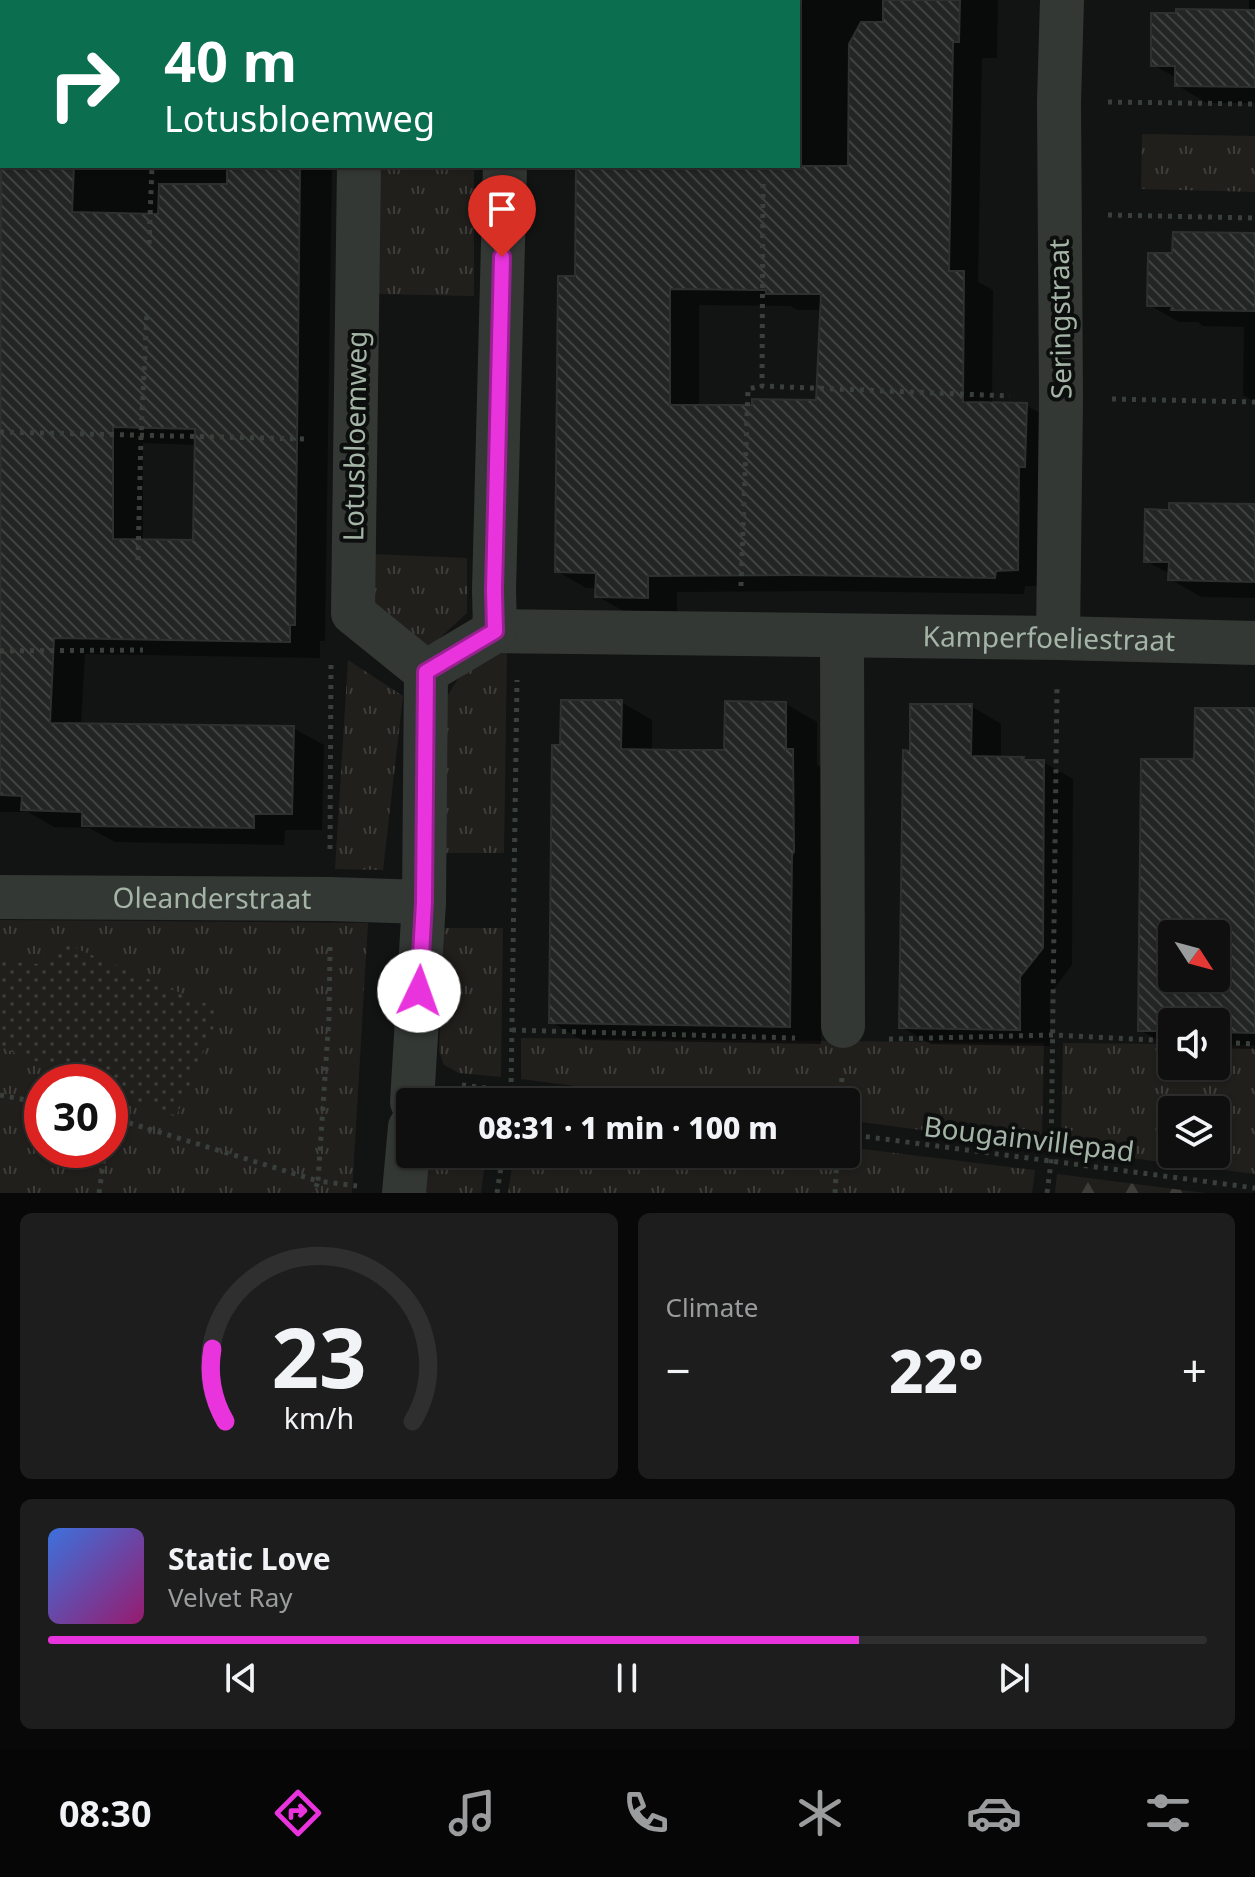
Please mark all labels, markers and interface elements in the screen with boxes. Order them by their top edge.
text: 40 m [164,22,297,98]
icon: right [32,32,136,136]
text: Lotusbloemweg [164,94,435,143]
pin [468,175,536,257]
icon: arrive [480,187,524,231]
street label: Seringstraat [1039,238,1079,400]
street label: Lotusbloemweg [333,330,375,542]
street label: Kamperfoeliestraat [922,616,1176,659]
street label: Oleanderstraat [113,878,311,917]
north arrow [1158,920,1230,992]
map controls [1158,920,1230,1168]
position arrow [377,949,461,1033]
button: sound [1158,1008,1230,1080]
speed limit sign: 30 [24,1064,128,1168]
button: layers [1158,1096,1230,1168]
street label: Bougainvillepad [922,1106,1137,1170]
text: 08:31 · 1 min · 100 m [478,1107,778,1148]
text: Climate [666,1289,758,1325]
text: 23 [271,1299,366,1412]
text: 22° [889,1329,984,1411]
text: − [666,1340,691,1400]
text: + [1182,1340,1207,1400]
text: km/h [284,1398,354,1437]
text: Static Love [168,1538,331,1579]
text: Velvet Ray [168,1579,293,1615]
icon: previous [219,1656,263,1700]
icon: pause [605,1656,649,1700]
icon: next [992,1656,1036,1700]
icon: directions [270,1785,326,1841]
icon: music [444,1785,500,1841]
icon: phone [618,1785,674,1841]
icon: climate [792,1785,848,1841]
icon: car [966,1785,1022,1841]
icon: filters [1140,1785,1196,1841]
text: 08:30 [59,1789,152,1838]

